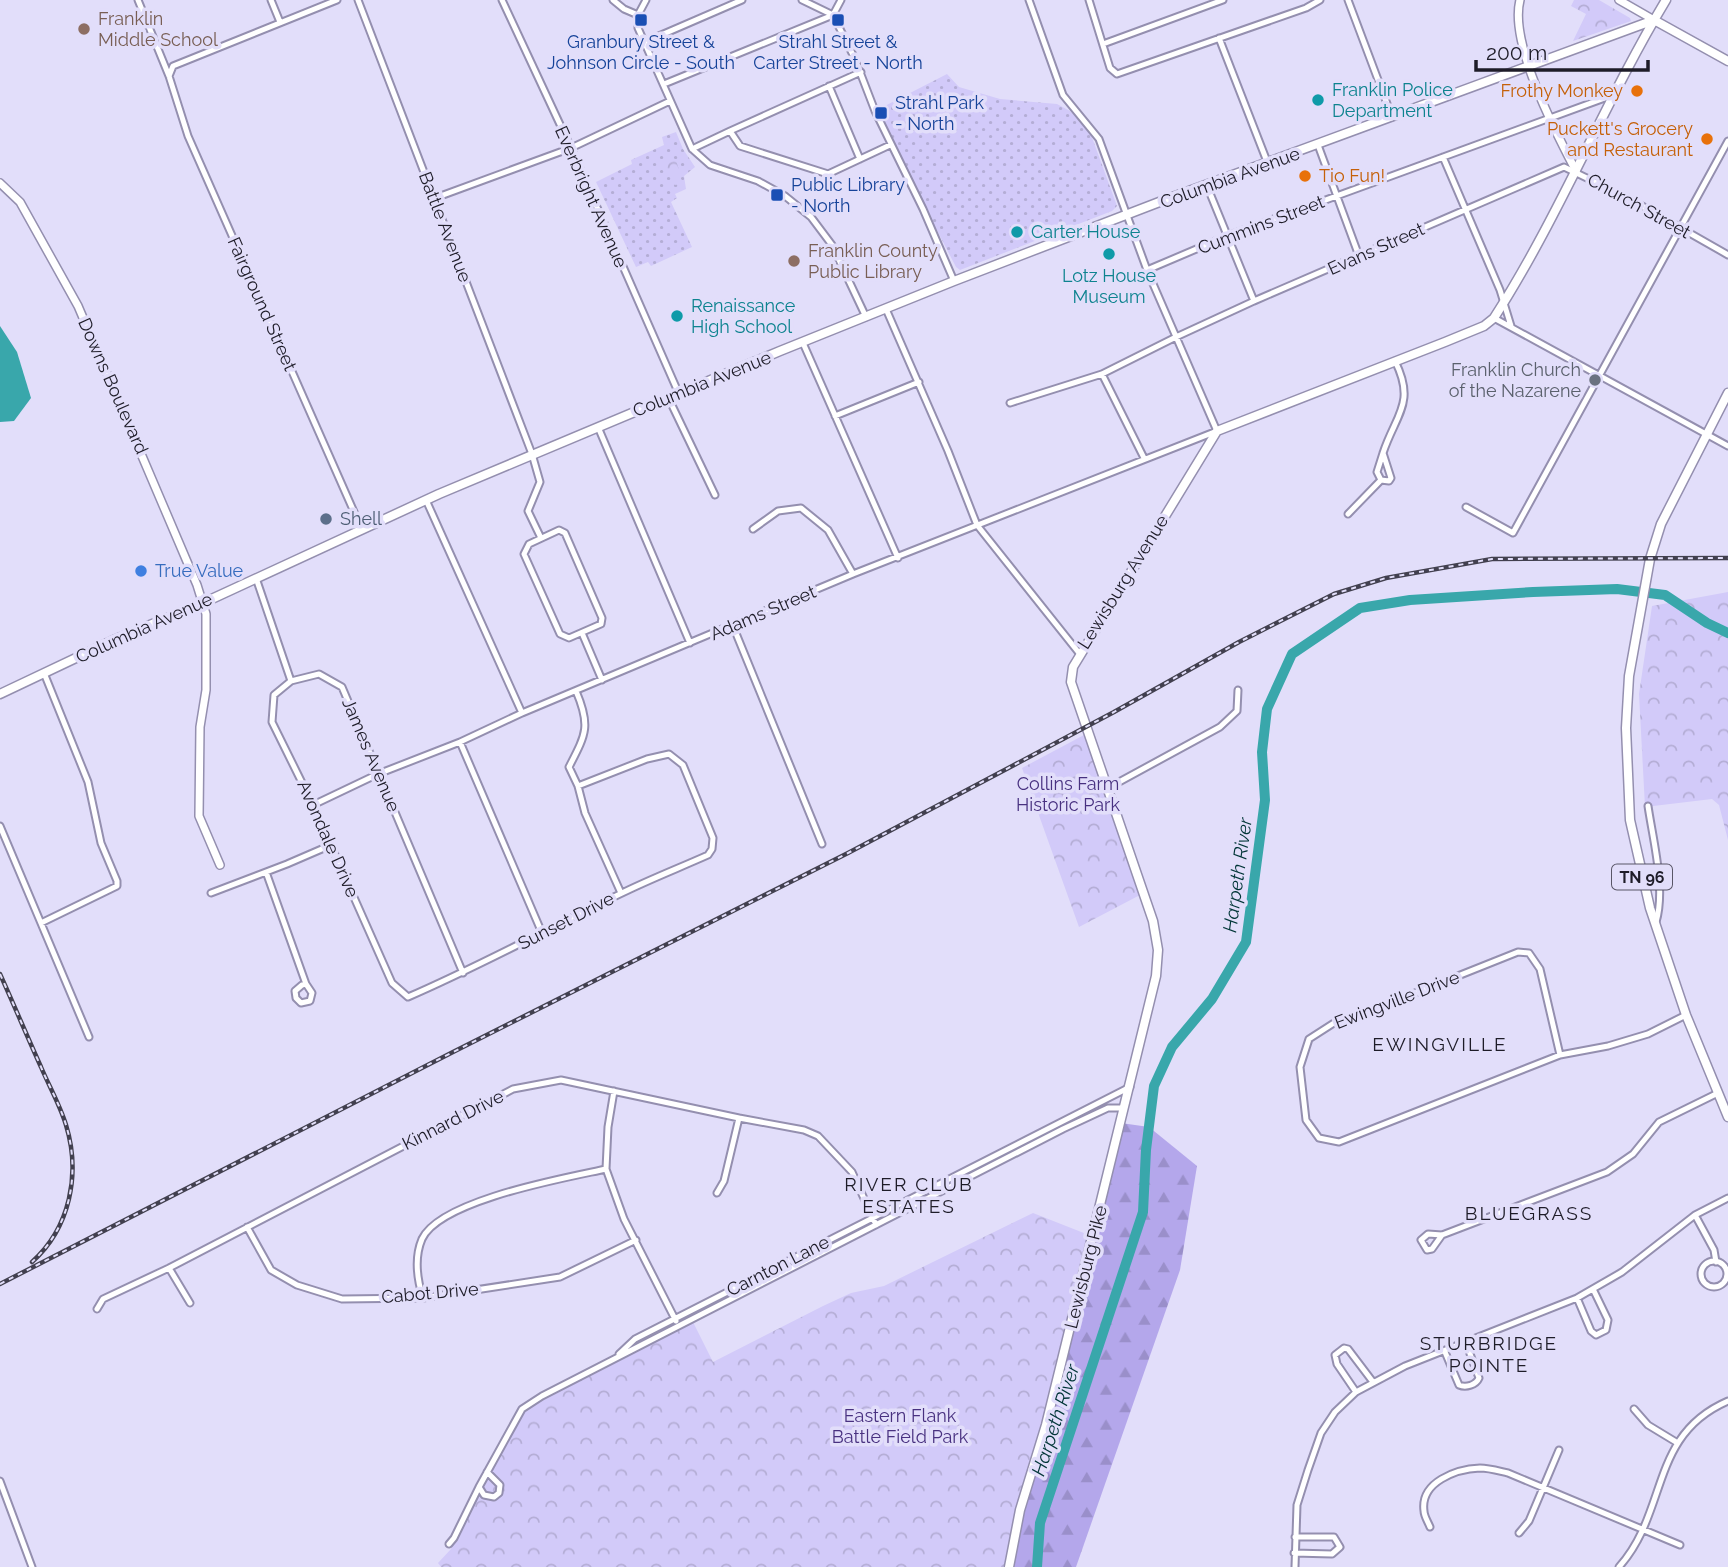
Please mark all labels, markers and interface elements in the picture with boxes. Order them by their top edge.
place label: Franklin Middle School [98,8,218,50]
marker: Granbury Street & Johnson Circle - South [633,12,649,28]
marker: Strahl Street & Carter Street - North [830,12,846,28]
marker: Franklin Middle School [76,21,92,37]
scale bar [1476,28,1648,72]
place label: Granbury Street & Johnson Circle - South [547,31,735,73]
place label: Strahl Street & Carter Street - North [753,31,923,73]
text: 200 m [1486,40,1547,65]
place label: Franklin Police Department [1332,79,1453,121]
place label: Frothy Monkey [1500,80,1623,101]
marker: Frothy Monkey [1629,83,1645,99]
place label: Strahl Park - North [895,92,985,134]
marker: Franklin Police Department [1310,92,1326,108]
marker: Strahl Park - North [873,105,889,121]
place label: Puckett's Grocery and Restaurant [1547,118,1693,160]
street label: Everbright Avenue [551,123,632,271]
marker: Puckett's Grocery and Restaurant [1699,131,1715,147]
street label: Columbia Avenue [1157,142,1303,213]
place label: Tio Fun! [1319,165,1385,186]
marker: Tio Fun! [1297,168,1313,184]
street label: Battle Avenue [415,169,476,285]
street label: Church Street [1584,169,1694,242]
place label: Public Library - North [791,174,905,216]
marker: Public Library - North [769,187,785,203]
street label: Cummins Street [1195,191,1327,258]
street label: Evans Street [1324,218,1427,279]
place label: Carter House [1031,221,1141,242]
marker: Carter House [1009,224,1025,240]
street label: Fairground Street [224,234,301,374]
place label: Franklin County Public Library [808,240,938,282]
marker: Lotz House Museum [1101,246,1117,262]
marker: Franklin County Public Library [786,253,802,269]
place label: Lotz House Museum [1062,265,1156,307]
place label: Renaissance High School [691,295,796,337]
marker: Renaissance High School [669,308,685,324]
street label: Downs Boulevard [74,315,153,457]
street label: Columbia Avenue [630,346,774,421]
place label: Franklin Church of the Nazarene [1449,359,1581,401]
marker: Franklin Church of the Nazarene [1587,372,1603,388]
place label: Shell [340,508,382,529]
street label: Lewisburg Avenue [1073,510,1173,653]
marker: Shell [318,511,334,527]
place label: True Value [155,560,244,581]
marker: True Value [133,563,149,579]
street label: Adams Street [707,581,819,644]
street label: Columbia Avenue [72,588,216,667]
street label: James Avenue [338,695,405,815]
park label: Collins Farm Historic Park [1016,773,1120,815]
street label: Avondale Drive [293,777,364,901]
water label: Harpeth River [1218,815,1256,934]
road number: TN 96 [1612,864,1672,890]
street label: Sunset Drive [514,887,618,954]
street label: Ewingville Drive [1331,966,1463,1033]
district label: EWINGVILLE [1372,1033,1508,1055]
street label: Kinnard Drive [399,1085,507,1154]
district label: RIVER CLUB ESTATES [844,1173,974,1217]
district label: BLUEGRASS [1465,1202,1593,1224]
street label: Lewisburg Pike [1060,1203,1111,1331]
street label: Carnton Lane [723,1231,833,1300]
street label: Cabot Drive [381,1278,480,1307]
district label: STURBRIDGE POINTE [1420,1332,1558,1376]
water label: Harpeth River [1027,1360,1084,1478]
park label: Eastern Flank Battle Field Park [832,1405,969,1447]

